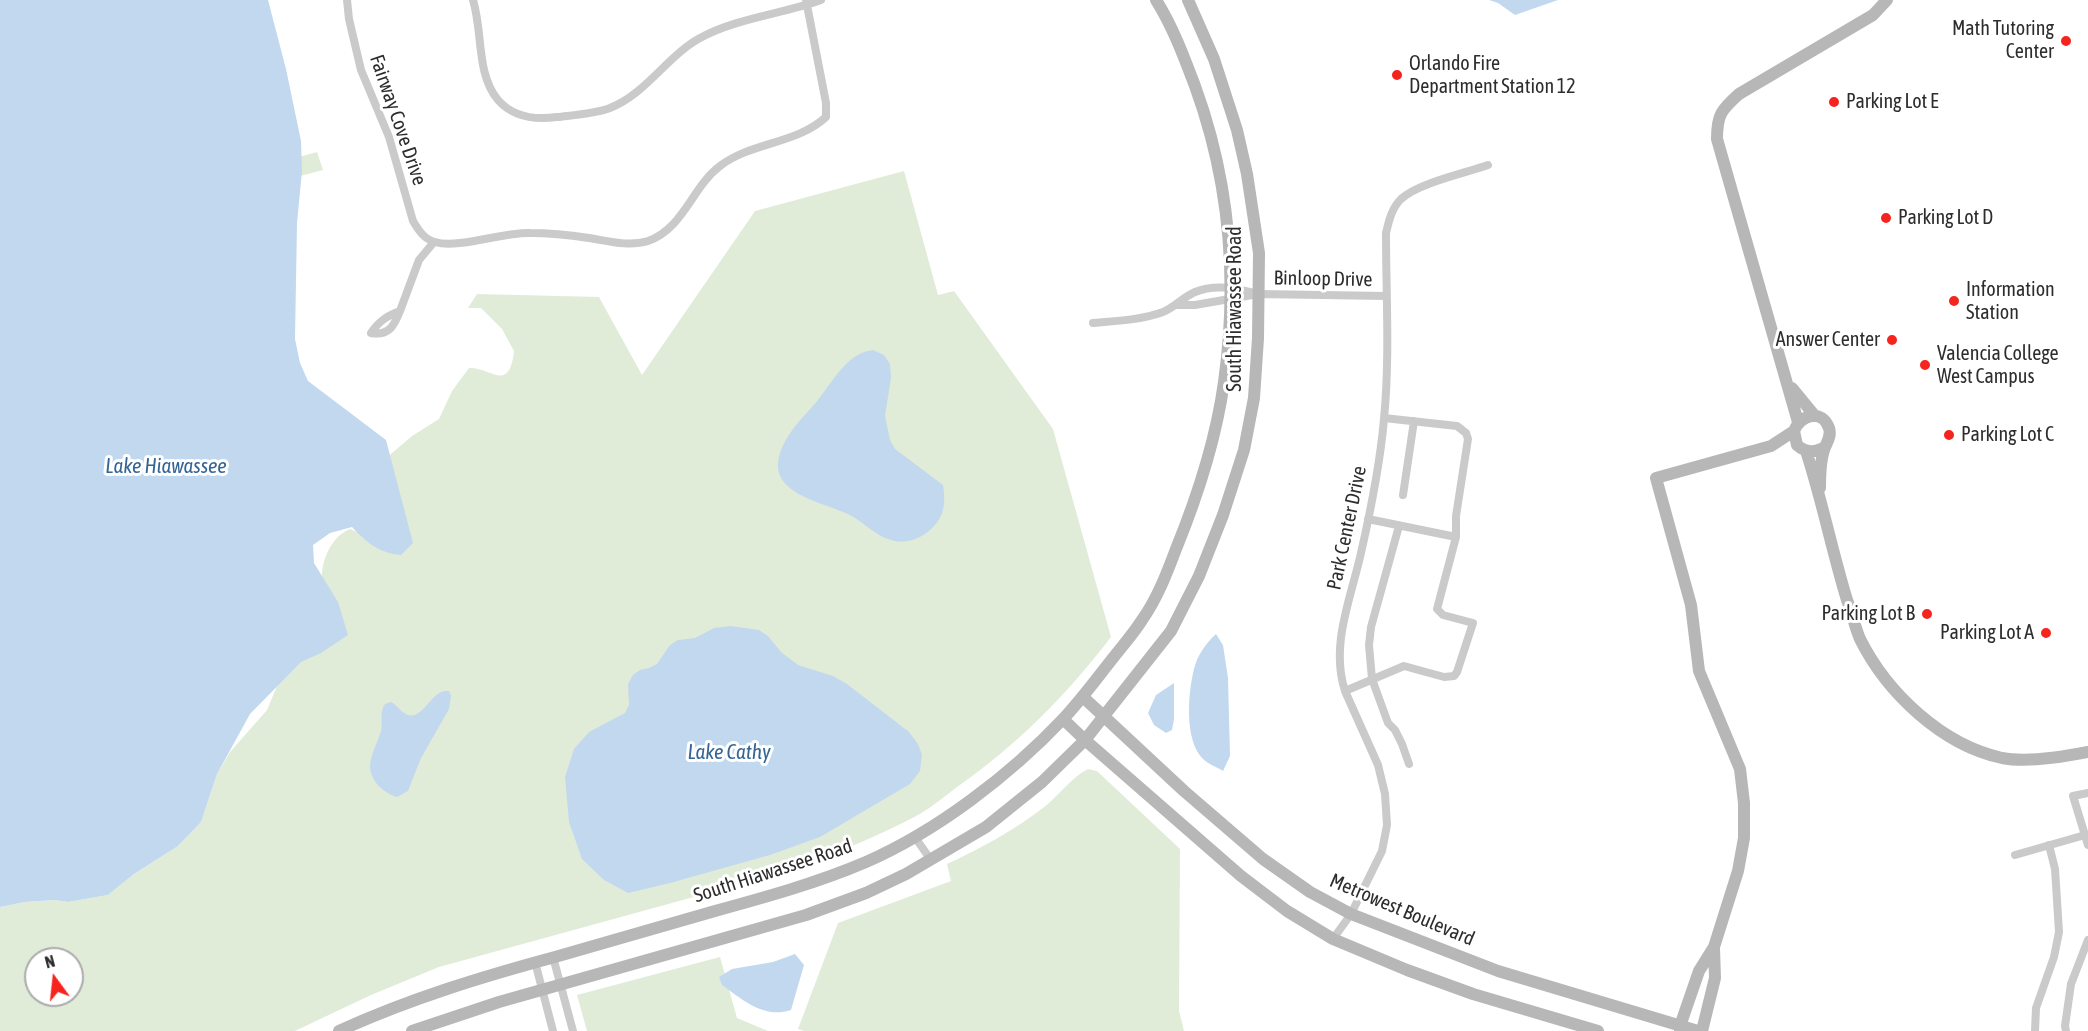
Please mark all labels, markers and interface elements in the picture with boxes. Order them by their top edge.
place label: Math Tutoring Center [1952,17,2054,64]
marker: Math Tutoring Center [2059,34,2073,48]
street label: Fairway Cove Drive [364,52,432,188]
place label: Orlando Fire Department Station 12 [1409,52,1576,99]
marker: Orlando Fire Department Station 12 [1390,68,1404,82]
place label: Parking Lot E [1846,90,1939,114]
marker: Parking Lot E [1827,95,1841,109]
place label: Parking Lot D [1898,206,1993,230]
marker: Parking Lot D [1879,211,1893,225]
street label: South Hiawassee Road [1223,226,1247,392]
street label: Binloop Drive [1273,266,1373,292]
place label: Information Station [1966,278,2055,325]
marker: Information Station [1947,294,1961,308]
place label: Answer Center [1776,328,1880,352]
marker: Answer Center [1885,333,1899,347]
place label: Valencia College West Campus [1937,342,2059,389]
marker: Valencia College West Campus [1918,358,1932,372]
place label: Parking Lot C [1961,423,2054,447]
marker: Parking Lot C [1942,428,1956,442]
water label: Lake Hiawassee [105,453,227,479]
street label: Park Center Drive [1322,464,1372,592]
place label: Parking Lot B [1821,602,1915,626]
marker: Parking Lot B [1920,607,1934,621]
place label: Parking Lot A [1940,621,2034,645]
marker: Parking Lot A [2039,626,2053,640]
water label: Lake Cathy [687,739,771,765]
street label: South Hiawassee Road [691,834,855,908]
street label: Metrowest Boulevard [1326,869,1478,951]
north arrow [24,947,84,1007]
text: N [43,952,57,971]

